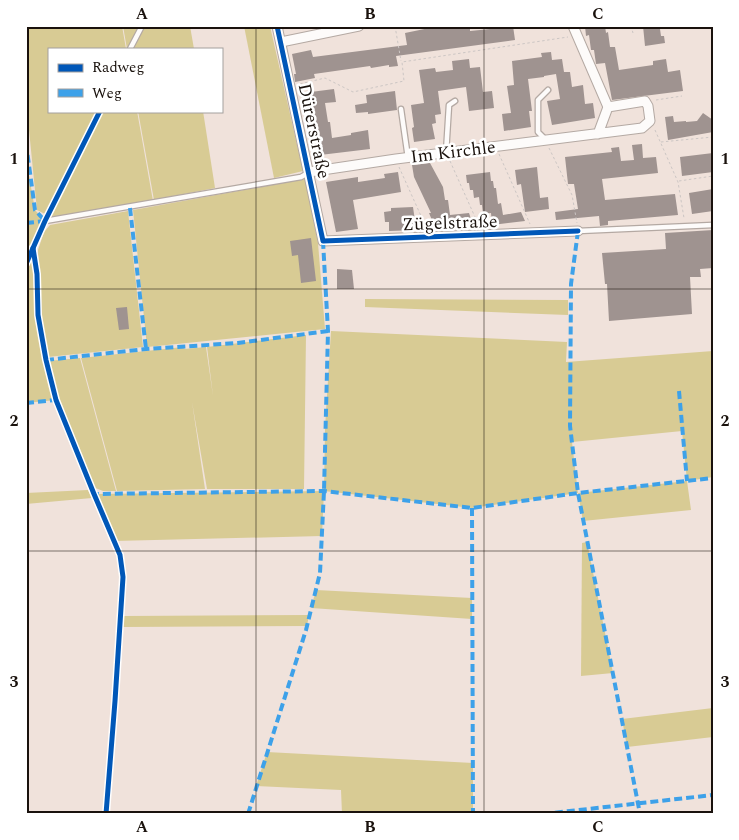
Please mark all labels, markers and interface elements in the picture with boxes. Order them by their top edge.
text: A [136,2,149,26]
text: B [364,2,376,26]
text: C [592,2,604,26]
legend [48,48,222,112]
text: Radweg [92,56,145,79]
street label: Dürerstraße [291,81,337,181]
text: Weg [92,82,122,105]
street label: Im Kirchle [409,133,497,171]
text: 1 [10,147,18,171]
text: 1 [721,147,729,171]
street label: Zügelstraße [402,208,498,238]
text: 2 [10,409,19,433]
text: 2 [721,409,730,433]
text: 3 [10,670,19,694]
text: 3 [721,670,730,694]
text: A [136,815,149,839]
text: B [364,815,376,839]
text: C [592,815,604,839]

